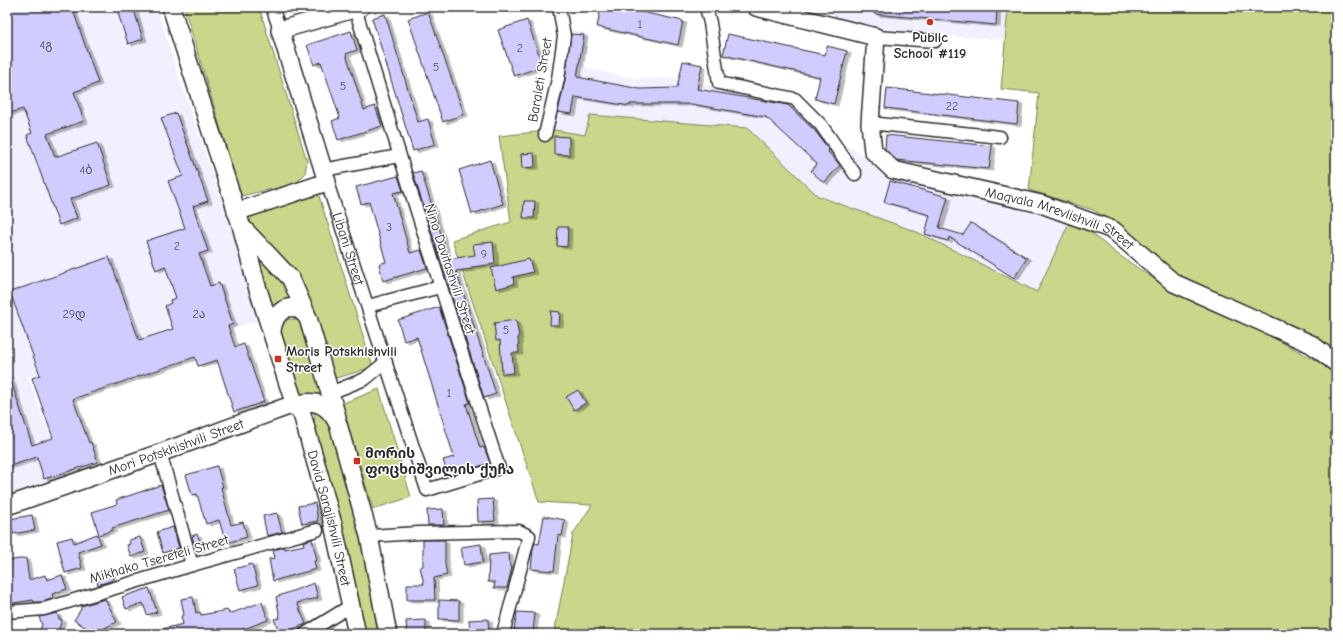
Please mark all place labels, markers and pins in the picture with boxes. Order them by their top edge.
marker: Public School #119 [925,17,935,27]
place label: Public School #119 [894,29,966,62]
place label: Moris Potskhishvili Street [286,343,397,376]
marker: Moris Potskhishvili Street [273,354,283,364]
place label: მორის ფოცხიშვილის ქუჩა [365,445,514,478]
marker: მორის ფოცხიშვილის ქუჩა [352,456,362,466]

